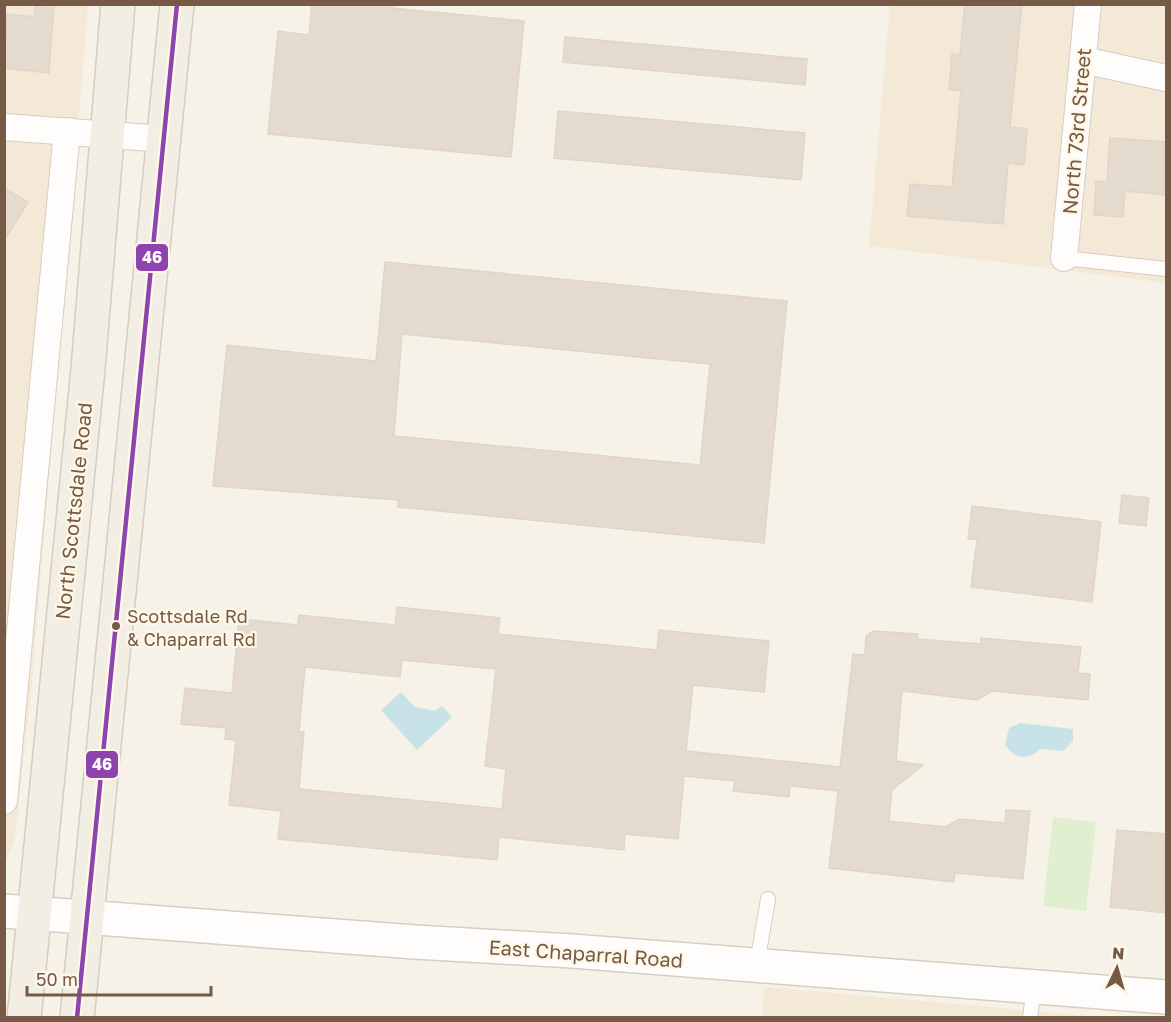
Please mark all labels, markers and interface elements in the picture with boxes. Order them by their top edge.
street label: North 73rd Street [1057,47,1095,215]
line badge: 46 [135,243,169,272]
text: 46 [142,247,162,267]
street label: North Scottsdale Road [50,401,96,621]
place label: Scottsdale Rd & Chaparral Rd [127,605,256,650]
marker: Scottsdale Rd & Chaparral Rd [110,620,122,632]
line badge: 46 [85,750,119,779]
text: 46 [92,754,112,774]
street label: East Chaparral Road [488,934,684,972]
north arrow [1087,938,1147,998]
text: N [1111,943,1125,964]
scale bar [27,959,212,997]
text: 50 m [36,968,78,990]

